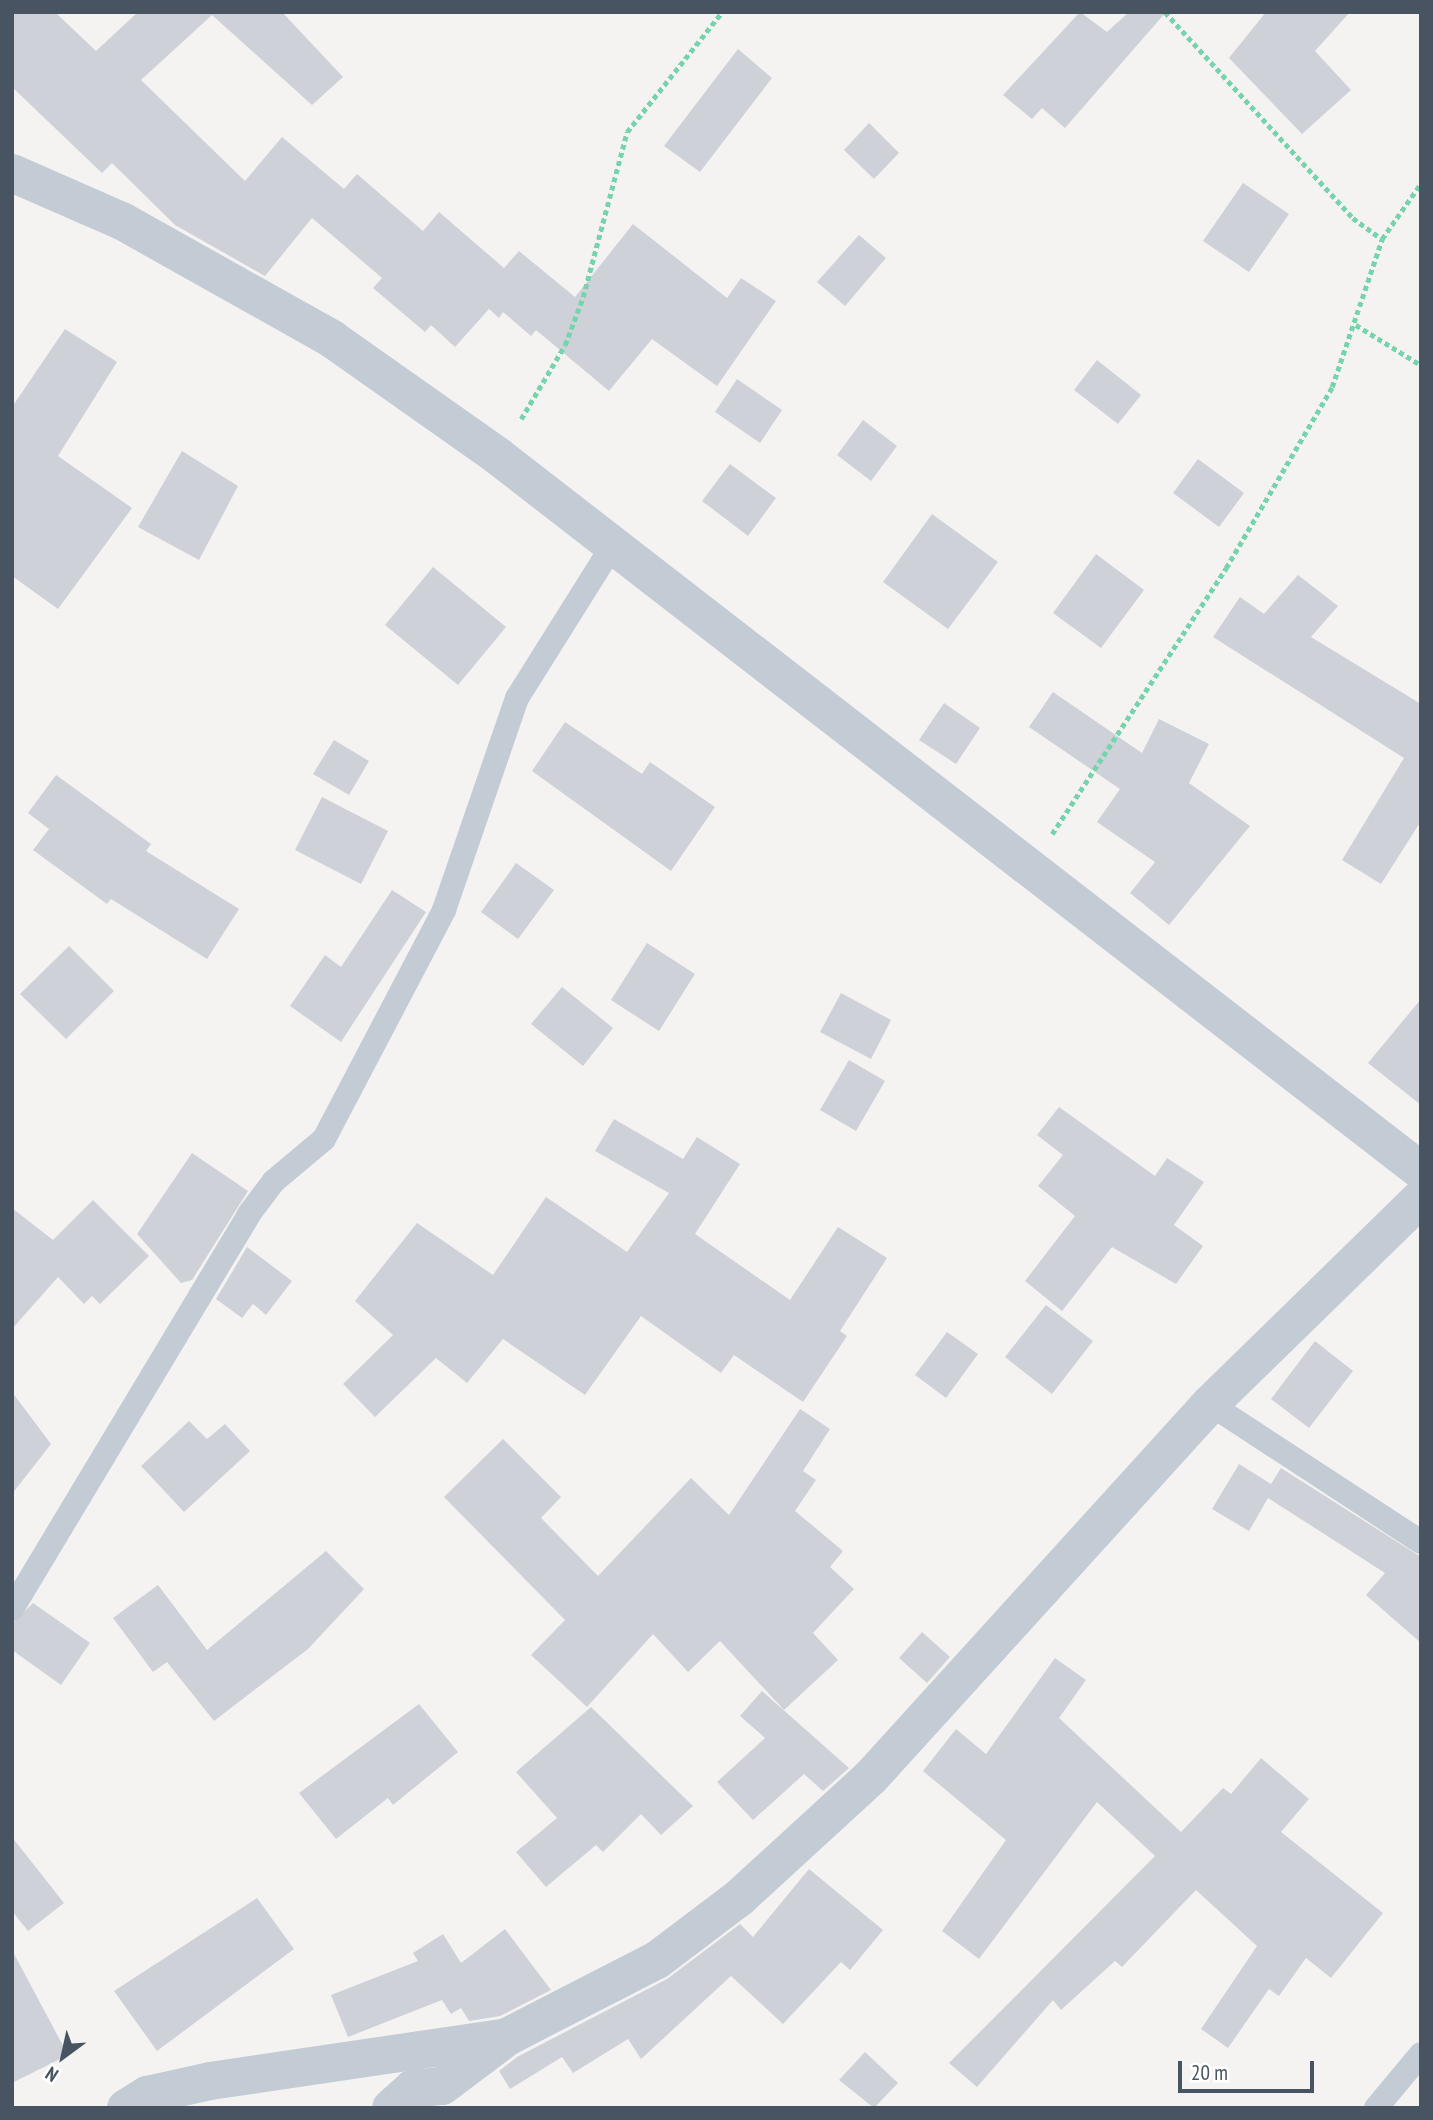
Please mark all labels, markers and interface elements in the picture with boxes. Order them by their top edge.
north arrow [28,2022,98,2092]
scale bar [1181,2046,1318,2090]
text: 20 m [1191,2059,1228,2086]
text: N [41,2062,62,2087]

